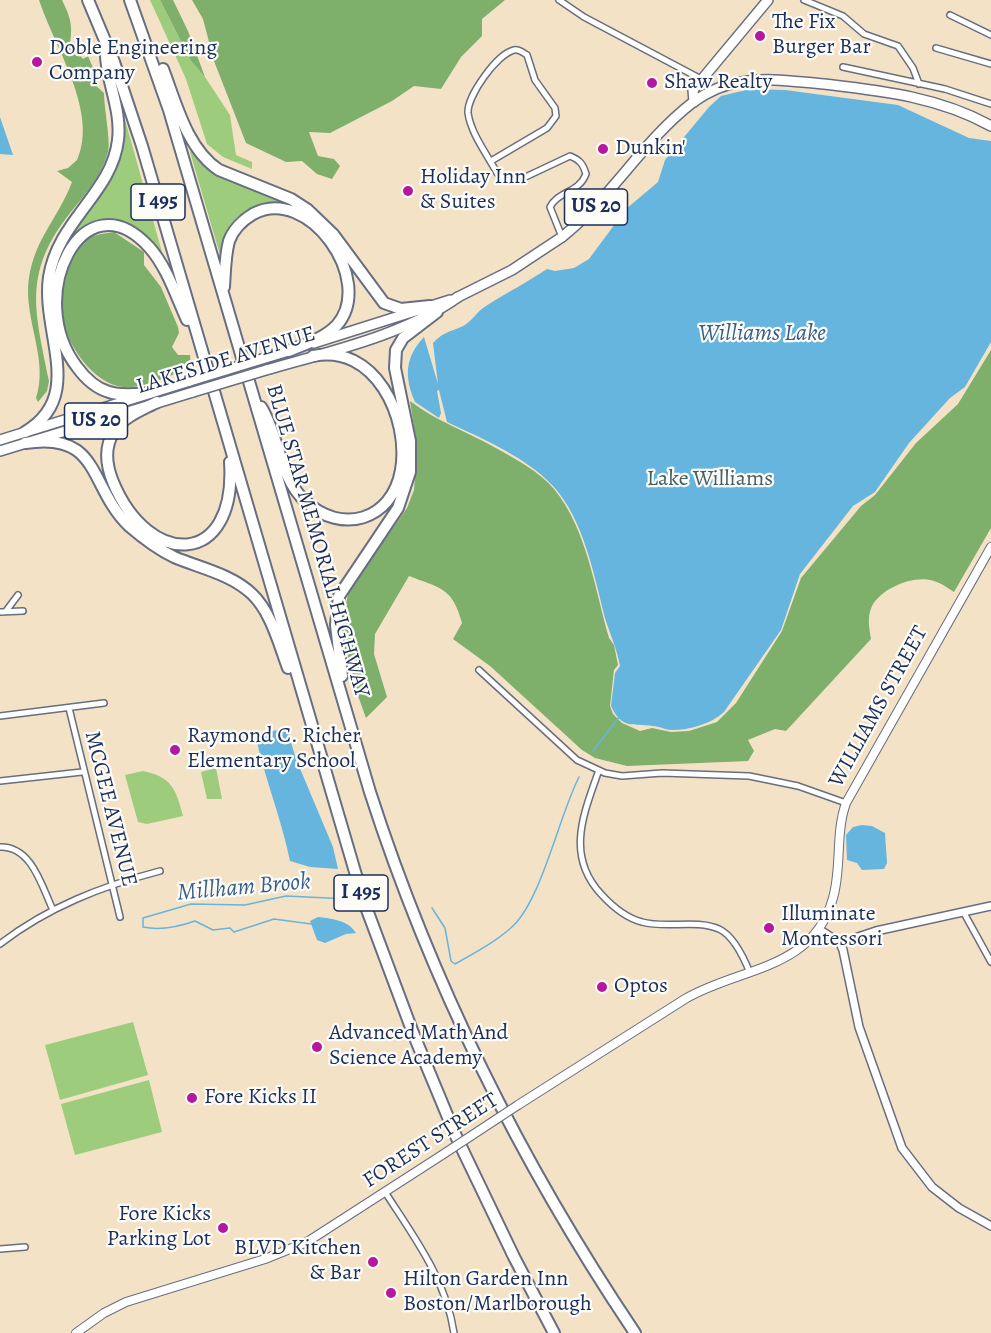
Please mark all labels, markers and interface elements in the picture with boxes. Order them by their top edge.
place label: The Fix Burger Bar [772,10,871,62]
marker: The Fix Burger Bar [753,29,767,43]
place label: Doble Engineering Company [49,36,217,88]
marker: Doble Engineering Company [30,55,44,69]
place label: Shaw Realty [664,70,772,96]
marker: Shaw Realty [645,76,659,90]
place label: Dunkin' [615,136,686,162]
marker: Dunkin' [596,142,610,156]
place label: Holiday Inn & Suites [420,165,526,216]
road number: I 495 [131,184,185,220]
marker: Holiday Inn & Suites [401,184,415,198]
road number: US 20 [564,189,628,225]
water label: Williams Lake [698,320,826,348]
street label: LAKESIDE AVENUE [133,321,319,401]
street label: BLUE STAR MEMORIAL HIGHWAY [260,381,374,701]
road number: US 20 [64,403,128,439]
park label: Lake Williams [647,467,773,493]
street label: WILLIAMS STREET [824,622,934,792]
place label: Raymond C. Richer Elementary School [187,724,361,776]
street label: MCGEE AVENUE [78,729,142,889]
marker: Raymond C. Richer Elementary School [168,743,182,757]
water label: Millham Brook [176,868,312,908]
road number: I 495 [334,875,388,911]
place label: Illuminate Montessori [781,902,883,954]
marker: Illuminate Montessori [762,921,776,935]
place label: Optos [614,974,668,1000]
marker: Optos [595,980,609,994]
place label: Advanced Math And Science Academy [329,1021,508,1072]
marker: Advanced Math And Science Academy [310,1040,324,1054]
place label: Fore Kicks II [204,1085,317,1111]
street label: FOREST STREET [358,1087,504,1195]
marker: Fore Kicks II [185,1091,199,1105]
place label: Fore Kicks Parking Lot [107,1202,211,1254]
marker: Fore Kicks Parking Lot [216,1221,230,1235]
place label: BLVD Kitchen & Bar [234,1236,361,1288]
marker: BLVD Kitchen & Bar [366,1255,380,1269]
place label: Hilton Garden Inn Boston/Marlborough [403,1267,592,1318]
marker: Hilton Garden Inn Boston/Marlborough [384,1286,398,1300]

